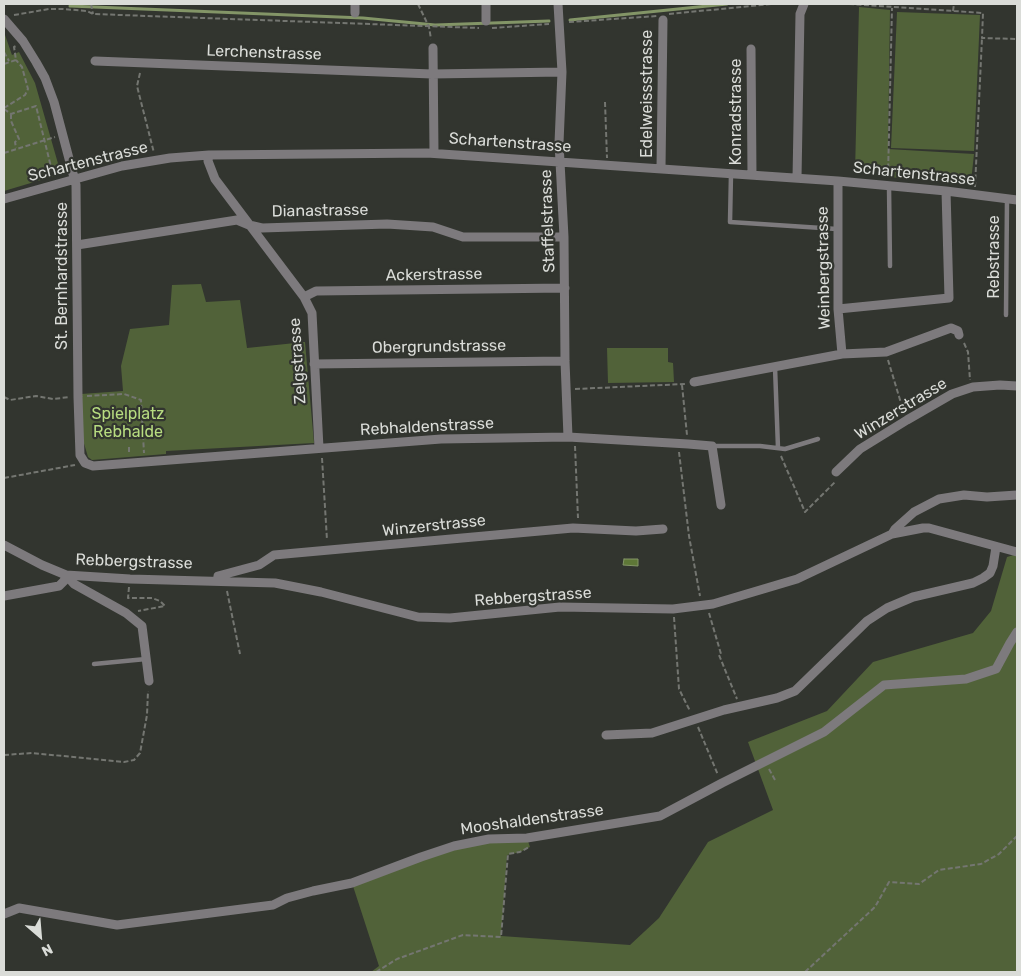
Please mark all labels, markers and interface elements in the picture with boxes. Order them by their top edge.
street label: Edelweissstrasse [637,30,657,158]
street label: Lerchenstrasse [206,41,322,65]
street label: Konradstrasse [726,59,746,165]
street label: Schartenstrasse [448,129,572,157]
street label: Schartenstrasse [26,138,150,186]
street label: Schartenstrasse [852,158,976,190]
street label: Staffelstrasse [537,169,559,273]
street label: Dianastrasse [271,201,369,221]
street label: St. Bernhardstrasse [52,202,72,350]
street label: Weinbergstrasse [813,206,835,330]
street label: Rebstrasse [984,215,1004,299]
street label: Ackerstrasse [385,265,483,285]
street label: Zelgstrasse [285,317,311,405]
street label: Obergrundstrasse [372,336,506,358]
street label: Winzerstrasse [852,374,950,444]
park label: Spielplatz Rebhalde [92,404,164,442]
street label: Rebhaldenstrasse [360,414,494,440]
street label: Winzerstrasse [381,511,487,541]
street label: Rebbergstrasse [75,550,193,574]
street label: Rebbergstrasse [474,583,592,611]
street label: Mooshaldenstrasse [459,800,605,840]
north arrow [15,911,65,961]
text: N [39,940,55,960]

